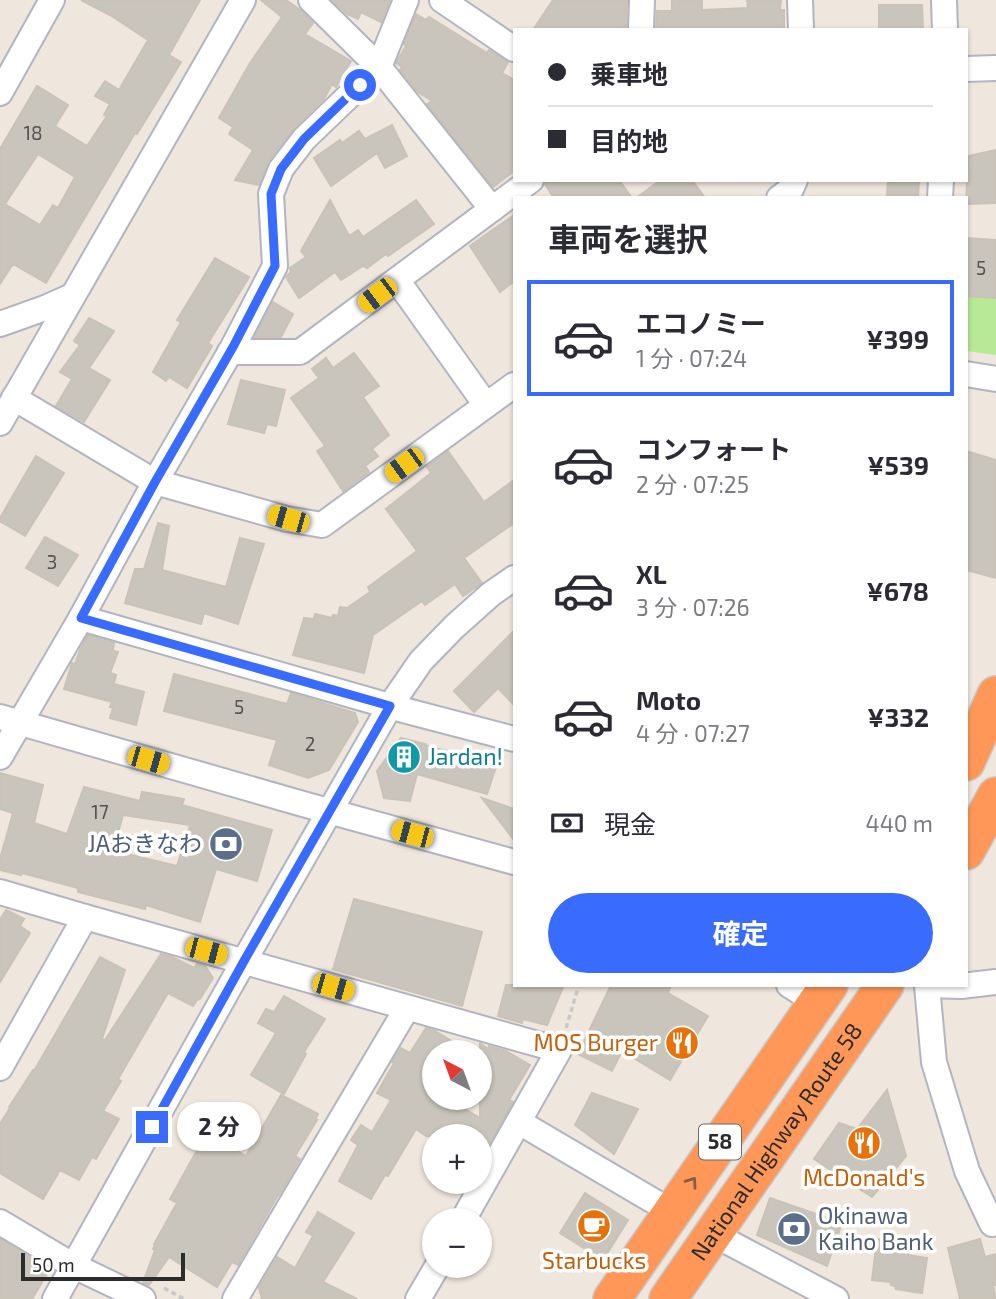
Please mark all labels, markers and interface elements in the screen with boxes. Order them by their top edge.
text: 乗車地 [590,58,668,89]
route start [344,69,376,101]
house number: 18 [23,121,43,144]
text: 目的地 [590,125,668,156]
text: 車両を選択 [548,219,708,257]
house number: 5 [976,256,986,279]
car [354,274,401,316]
icon: car [552,307,615,370]
text: エコノミー [636,307,766,338]
text: ¥399 [866,323,929,354]
text: 1 分 · 07:24 [636,344,747,372]
icon: car [552,433,615,496]
text: コンフォート [636,433,791,464]
car [381,444,428,486]
text: ¥539 [867,449,929,480]
text: 2 分 · 07:25 [636,470,749,498]
car [265,503,312,535]
house number: 3 [47,550,57,573]
text: XL [636,558,667,589]
icon: car [552,559,615,622]
text: ¥678 [866,575,929,606]
text: 3 分 · 07:26 [636,593,750,621]
text: Moto [636,684,701,715]
icon: car [552,685,615,748]
house number: 5 [234,695,244,718]
text: ¥332 [867,701,929,732]
text: 4 分 · 07:27 [636,719,750,747]
house number: 2 [305,732,315,755]
building icon: Jardan! [385,738,423,776]
place label: Jardan! [428,742,503,770]
car [125,744,172,776]
house number: 17 [91,800,109,823]
icon: cash [548,804,586,842]
text: 現金 [604,808,656,839]
text: 440 m [866,809,933,837]
car [389,818,436,850]
bank icon: JAおきなわ [207,825,245,863]
place label: JAおきなわ [88,829,202,857]
button: 確定 [548,893,933,973]
car [183,935,230,967]
car [310,971,357,1003]
street label: National Highway Route 58 [684,1017,868,1265]
restaurant icon: MOS Burger [663,1024,701,1062]
place label: MOS Burger [534,1028,658,1056]
north arrow [422,1040,492,1110]
map controls [422,1040,492,1278]
callout: 2 分 [176,1102,260,1152]
route end [136,1111,168,1143]
text: 2 分 [198,1112,240,1140]
button: + [422,1124,492,1194]
road number: 58 [699,1124,741,1160]
restaurant icon: McDonald's [845,1124,883,1162]
place label: McDonald's [803,1163,925,1191]
one-way arrow [684,1177,697,1190]
place label: Okinawa Kaiho Bank [818,1201,934,1255]
cafe icon: Starbucks [575,1207,613,1245]
button: − [422,1208,492,1278]
bank icon: Okinawa Kaiho Bank [775,1210,813,1248]
place label: Starbucks [542,1246,646,1274]
scale bar [21,1250,186,1282]
text: 50 m [32,1253,75,1276]

